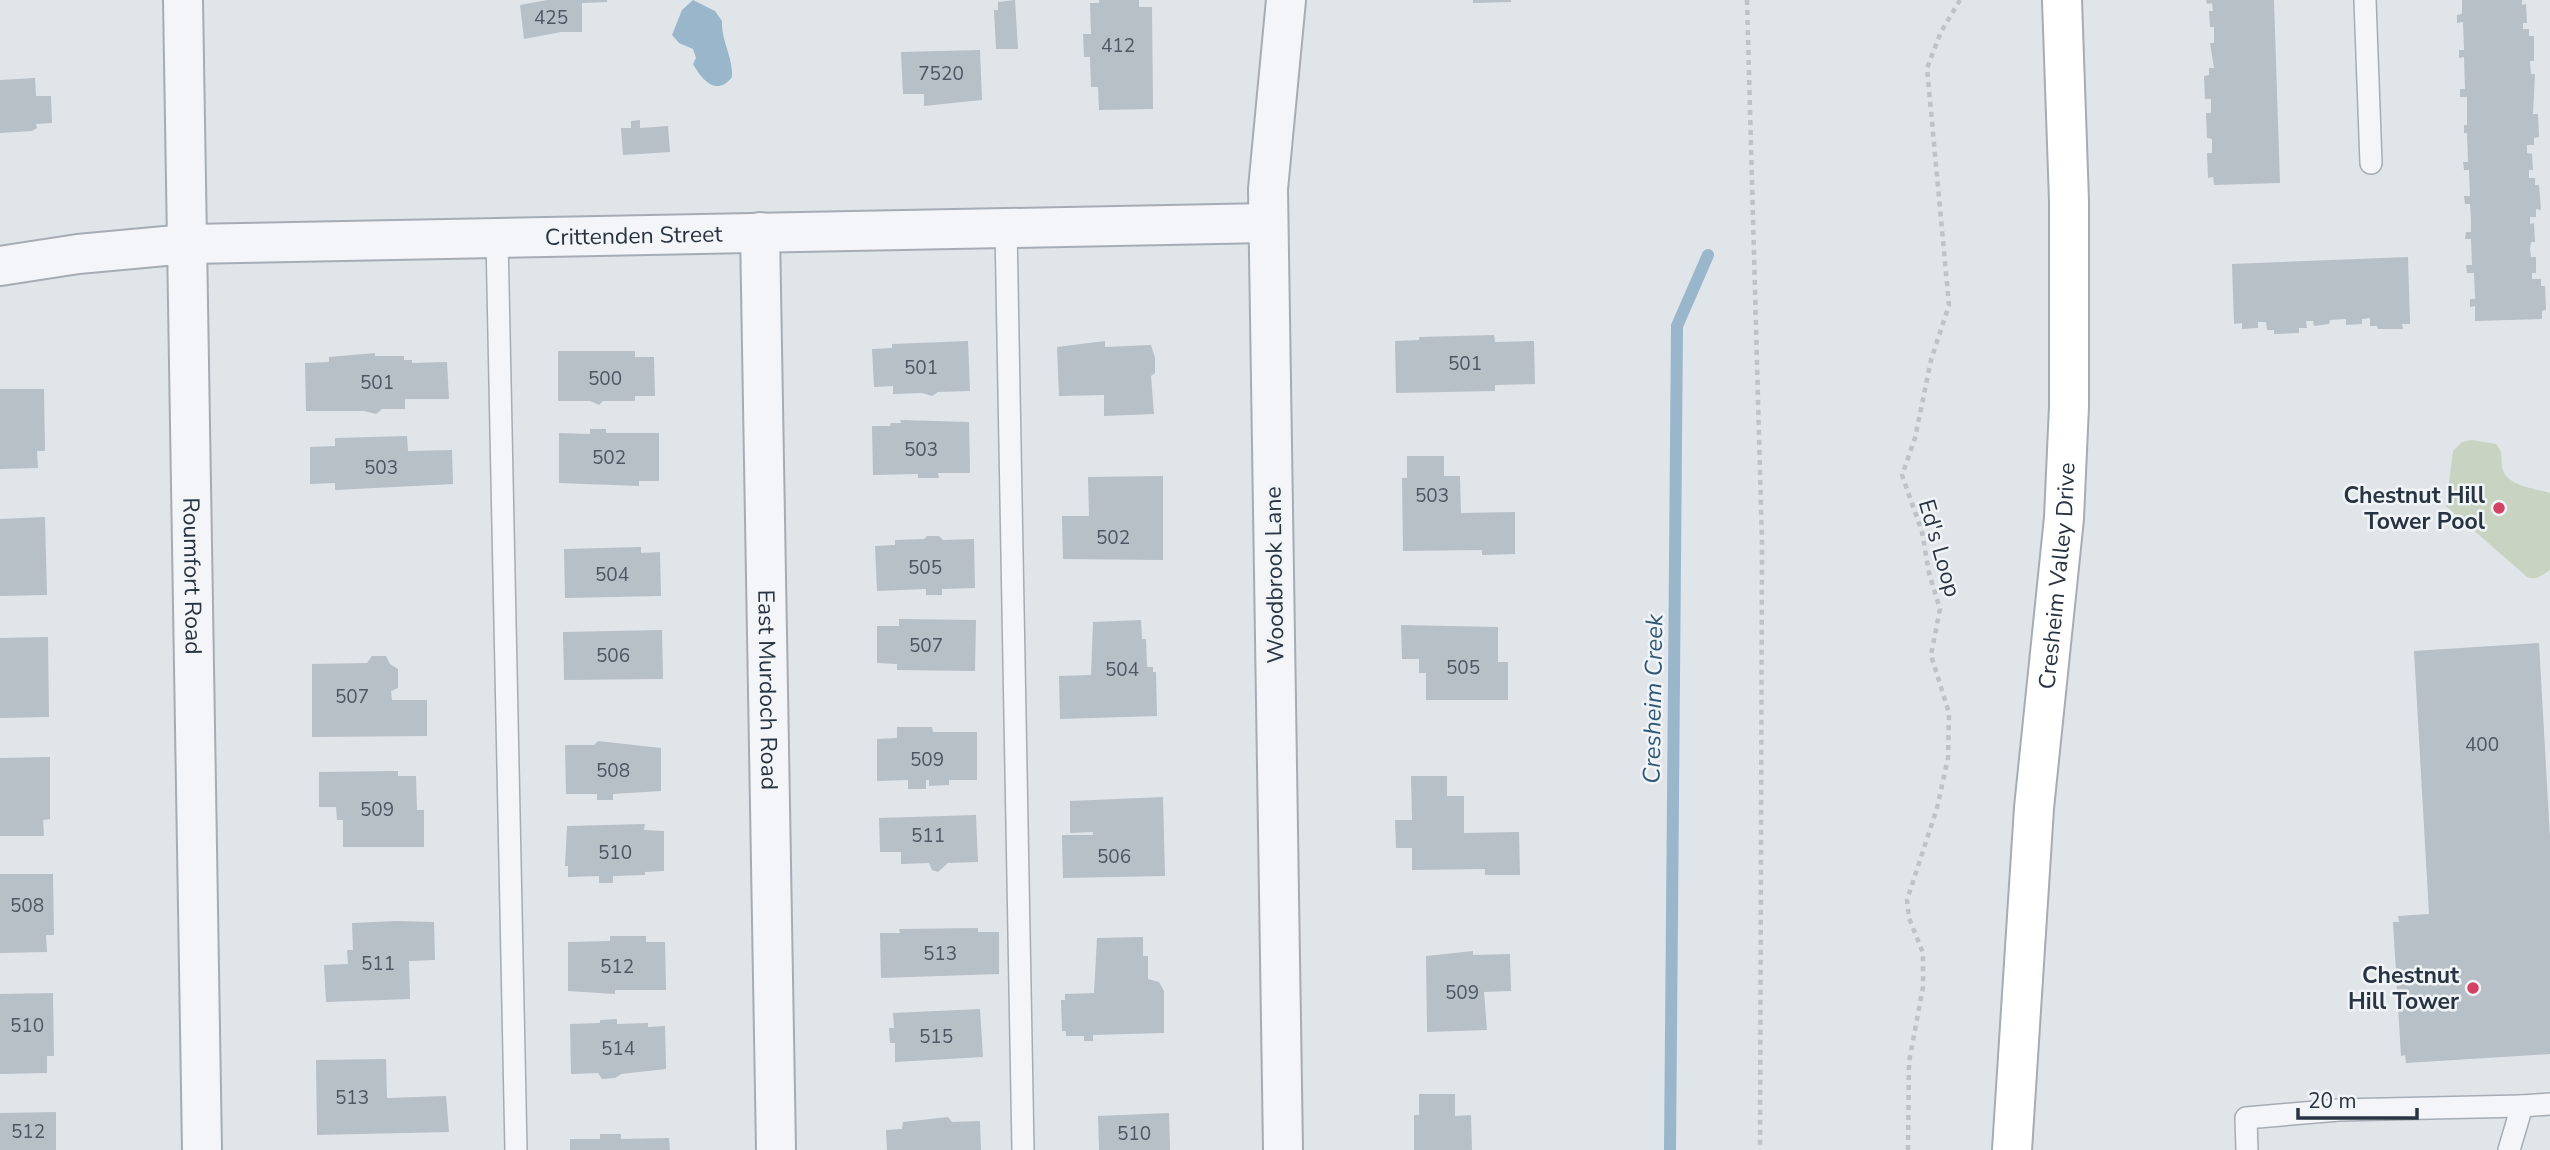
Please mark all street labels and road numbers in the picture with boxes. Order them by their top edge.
street label: Crittenden Street [544,219,724,253]
street label: Cresheim Valley Drive [2031,462,2082,691]
street label: Woodbrook Lane [1257,486,1292,664]
street label: Ed's Loop [1911,496,1968,601]
street label: Roumfort Road [175,497,209,655]
street label: East Murdoch Road [750,589,785,790]

